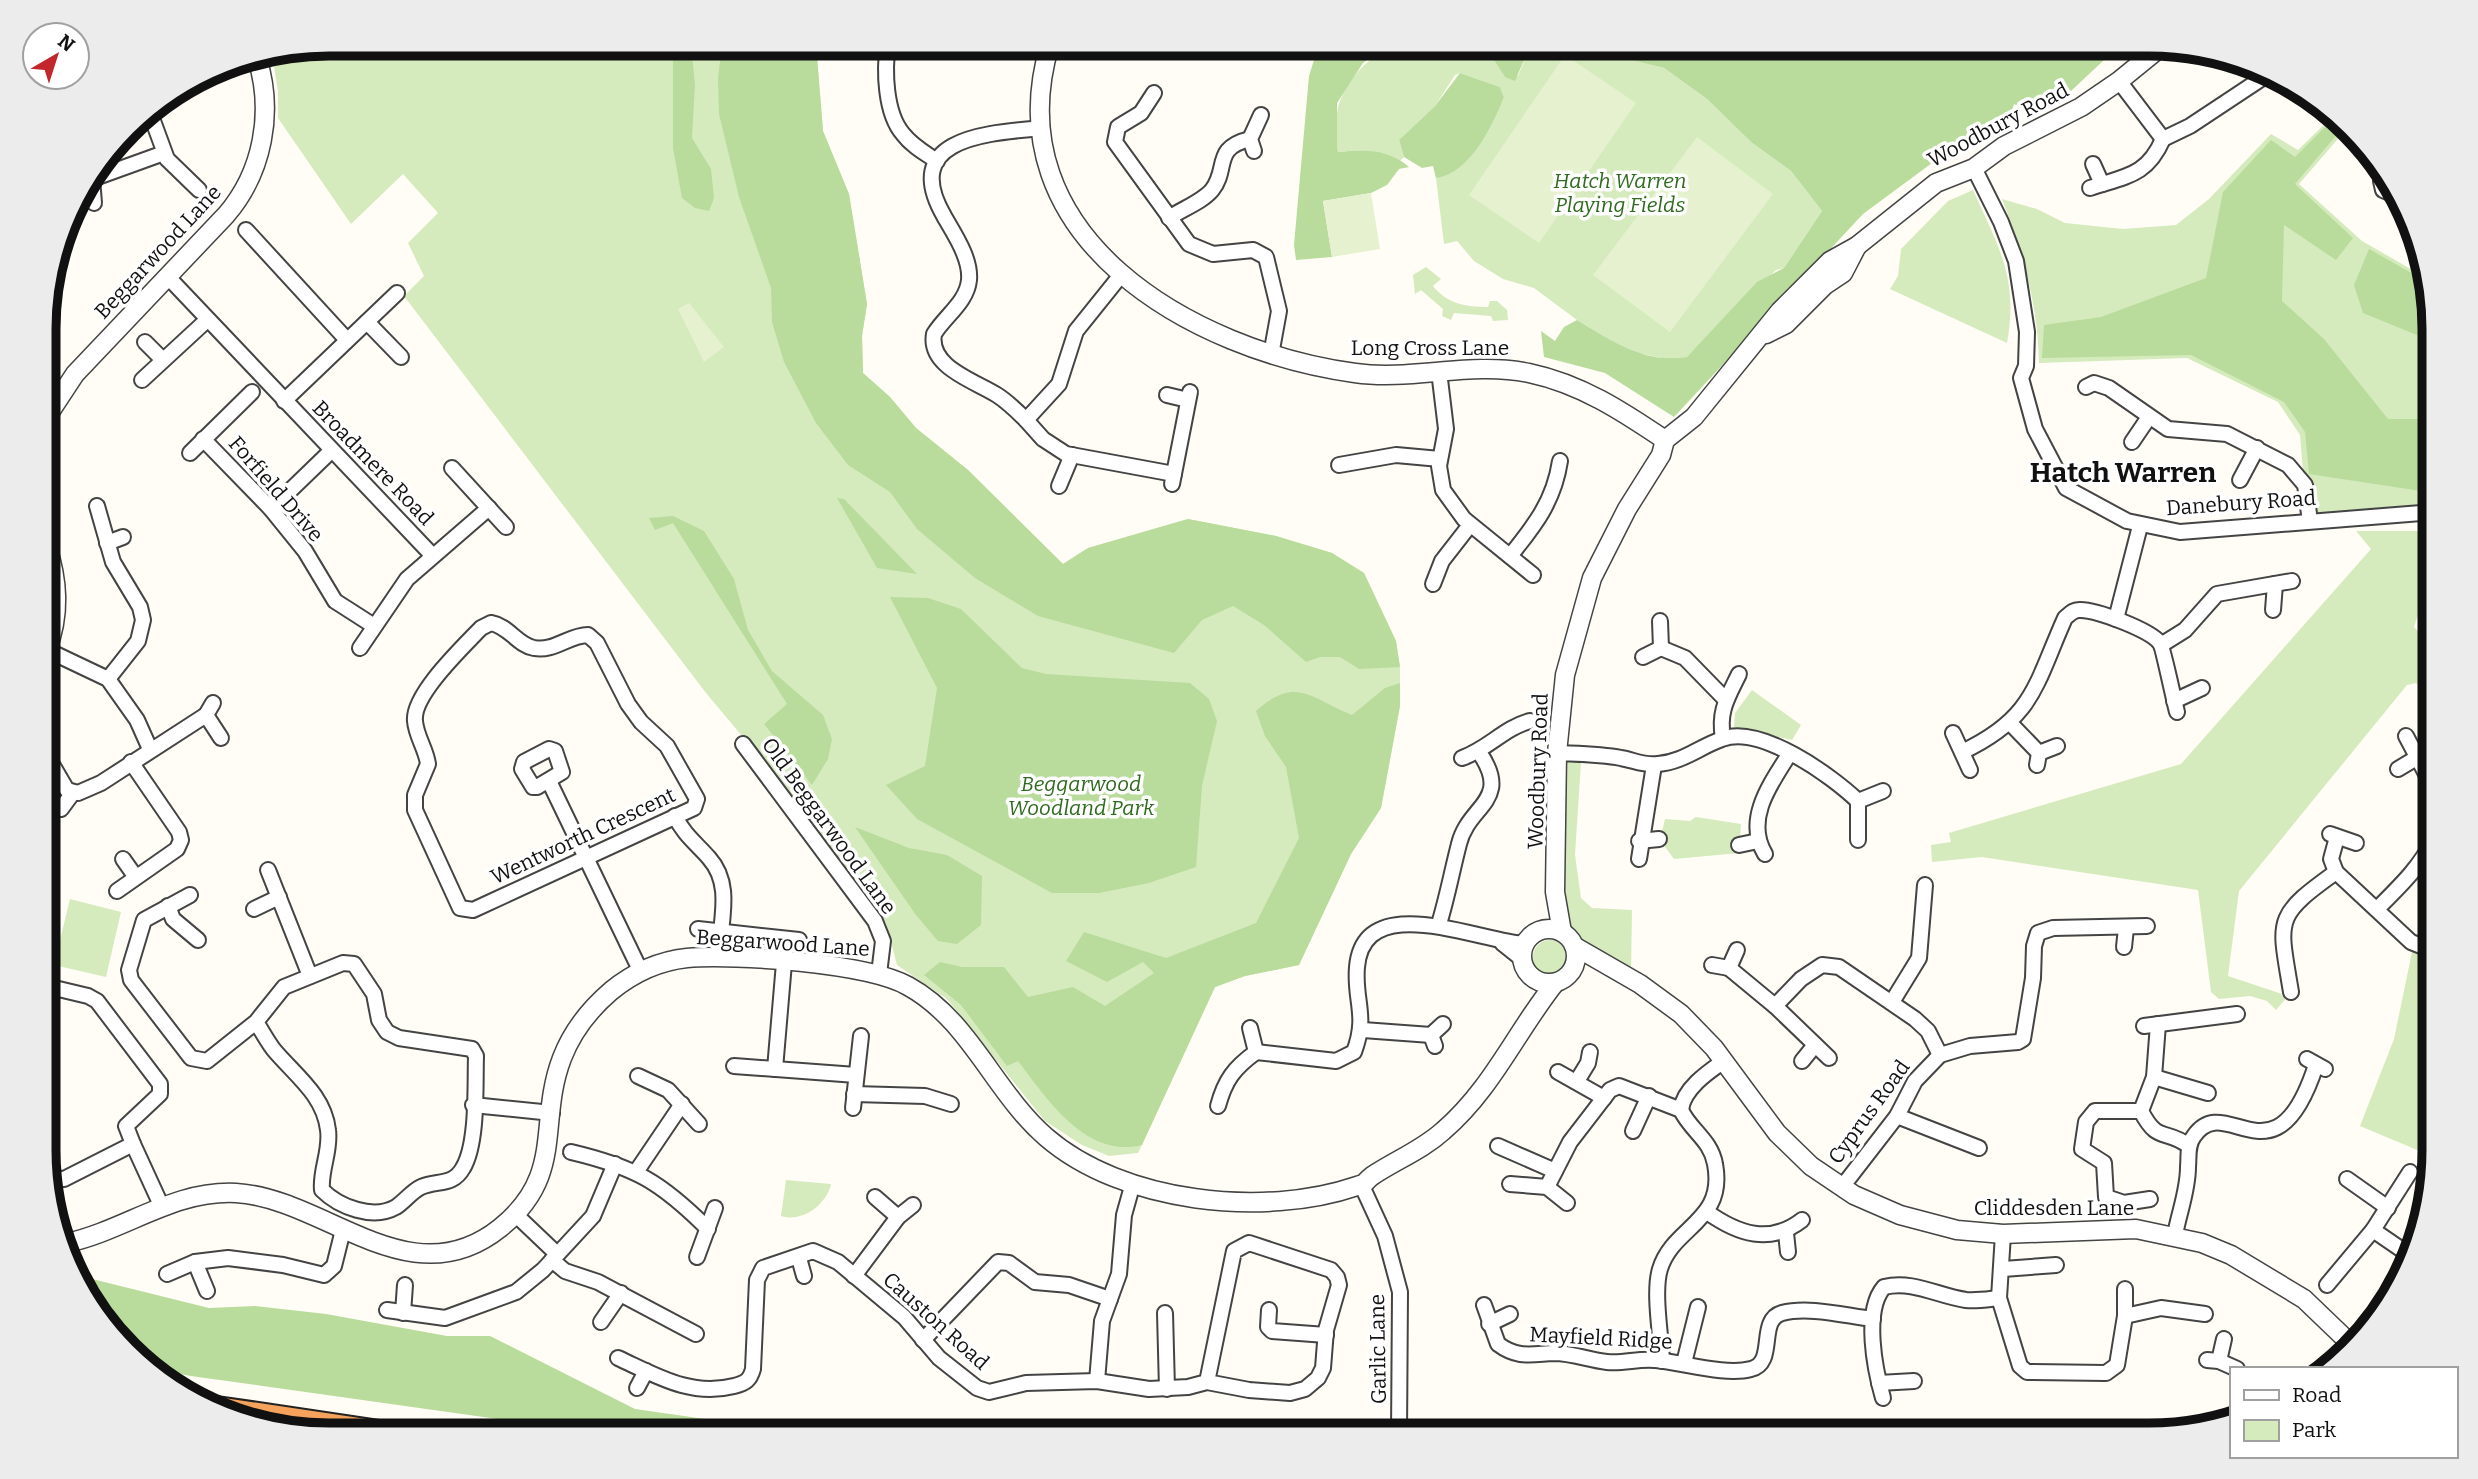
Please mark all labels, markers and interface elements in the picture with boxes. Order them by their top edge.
north arrow [21,21,91,91]
text: N [53,30,80,57]
street label: Woodbury Road [1923,77,2073,173]
park label: Hatch Warren Playing Fields [1553,168,1687,218]
street label: Beggarwood Lane [89,180,227,324]
street label: Long Cross Lane [1351,335,1509,361]
street label: Broadmere Road [307,395,439,531]
street label: Forfield Drive [223,431,329,547]
district label: Hatch Warren [2030,456,2216,489]
street label: Danebury Road [2165,485,2317,521]
street label: Woodbury Road [1522,693,1554,849]
street label: Old Beggarwood Lane [756,733,902,919]
park label: Beggarwood Woodland Park [1008,771,1155,821]
street label: Wentworth Crescent [487,782,680,890]
street label: Beggarwood Lane [695,924,871,962]
street label: Cyprus Road [1823,1055,1915,1169]
street label: Cliddesden Lane [1974,1195,2134,1221]
street label: Causton Road [878,1267,994,1375]
street label: Garlic Lane [1364,1294,1392,1404]
street label: Mayfield Ridge [1529,1321,1673,1355]
legend [2230,1367,2457,1458]
text: Road [2292,1382,2341,1408]
text: Park [2292,1417,2336,1443]

